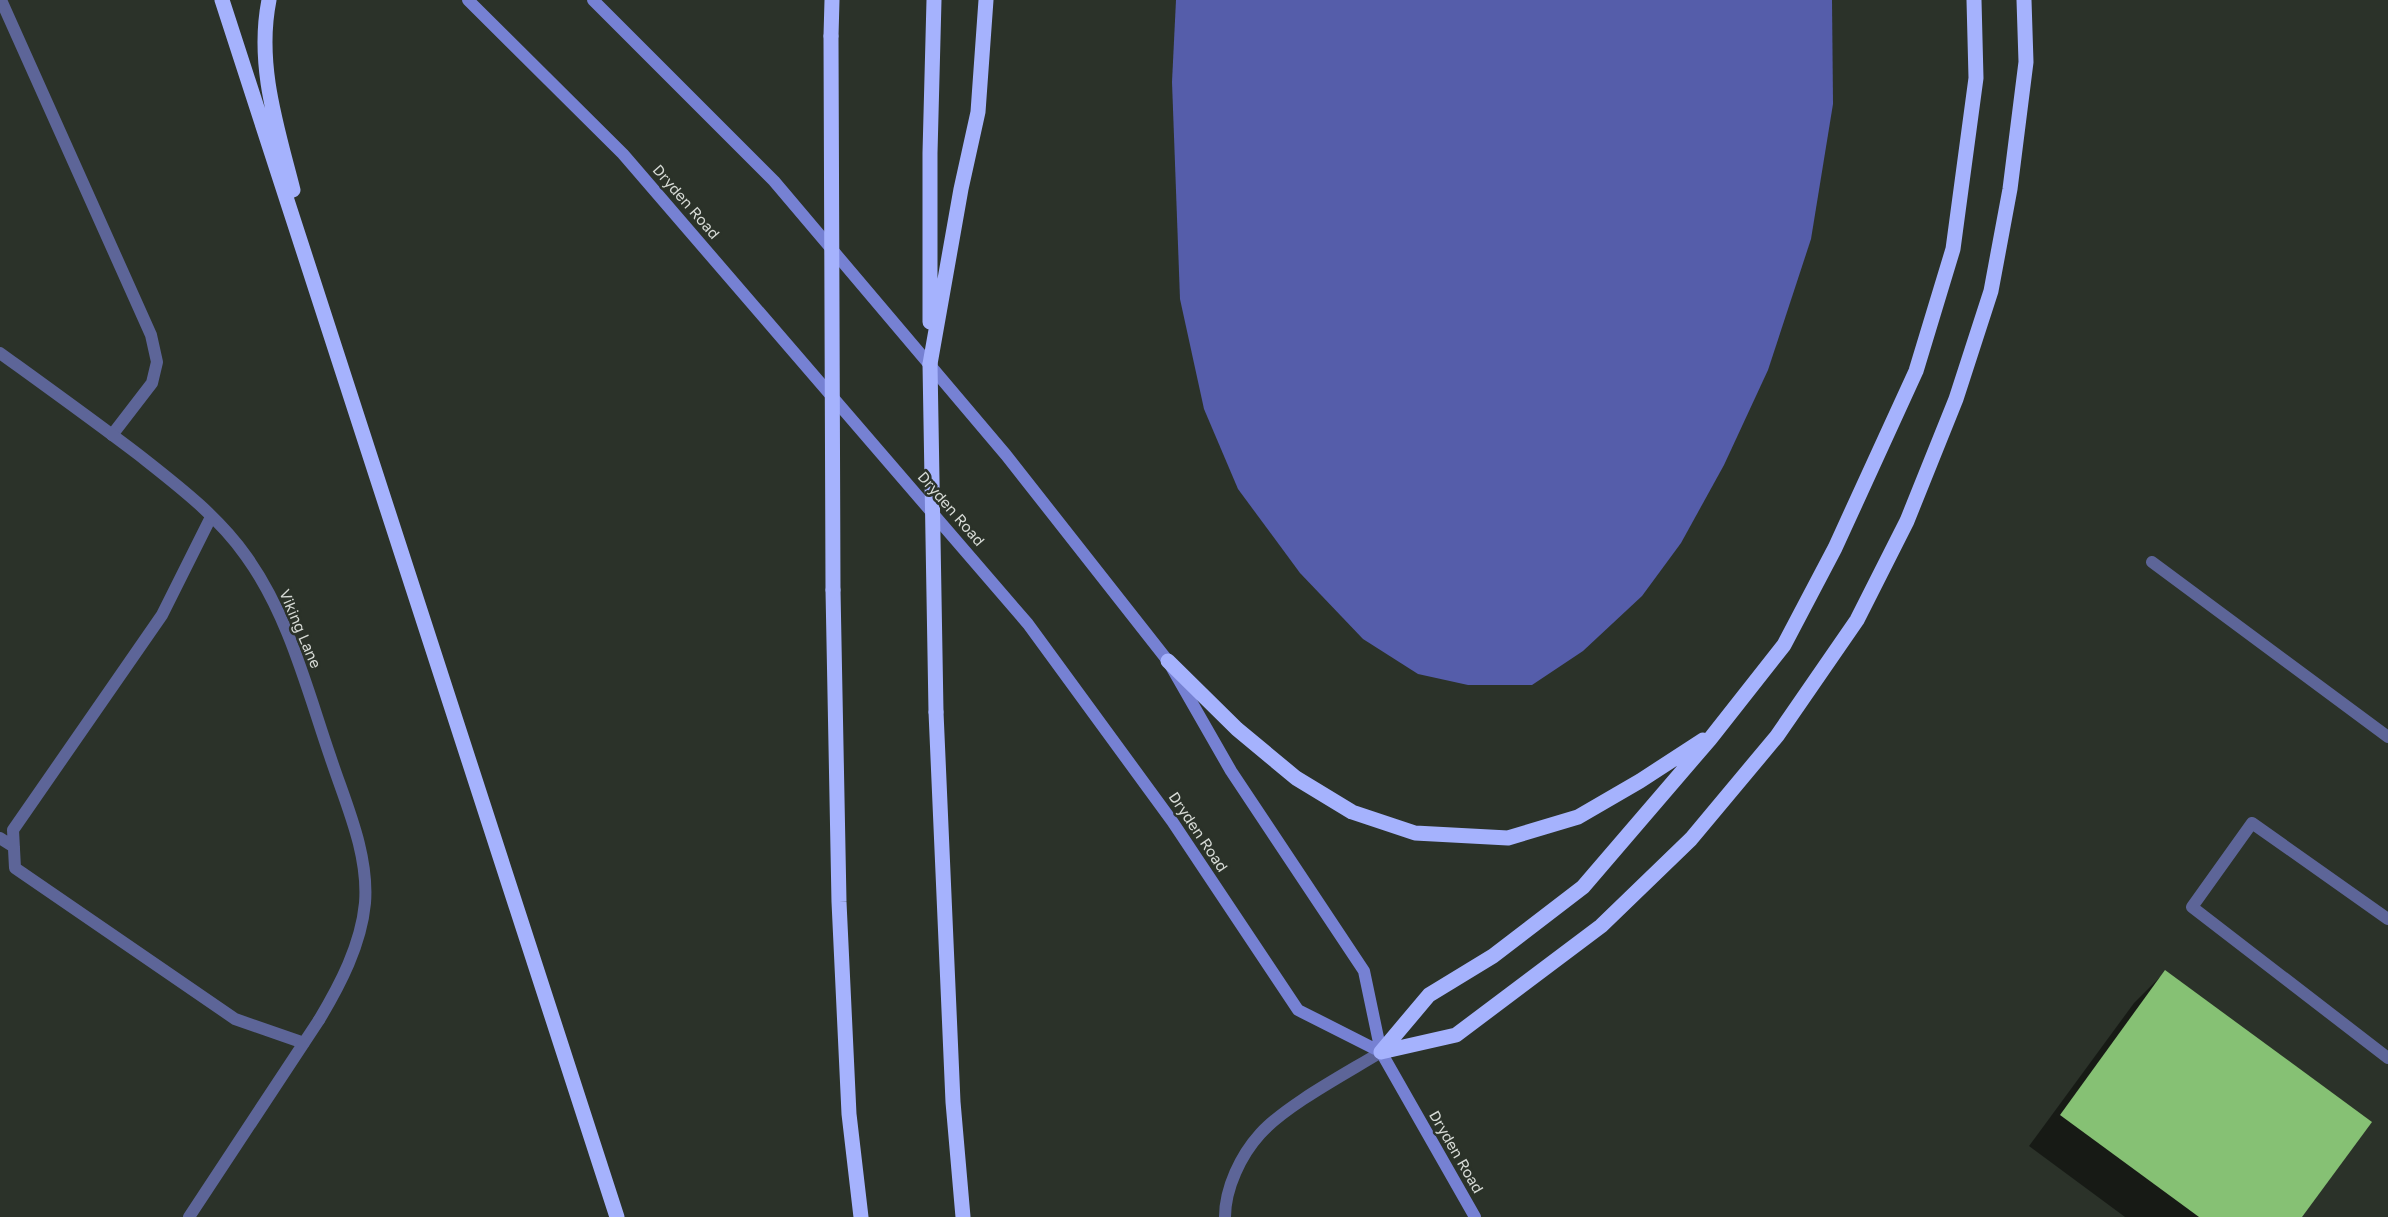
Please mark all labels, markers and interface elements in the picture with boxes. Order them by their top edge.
street label: Dryden Road [650,161,724,242]
street label: Dryden Road [915,468,989,549]
street label: Viking Lane [276,586,326,671]
street label: Dryden Road [1165,788,1232,875]
street label: Dryden Road [1426,1107,1488,1196]

